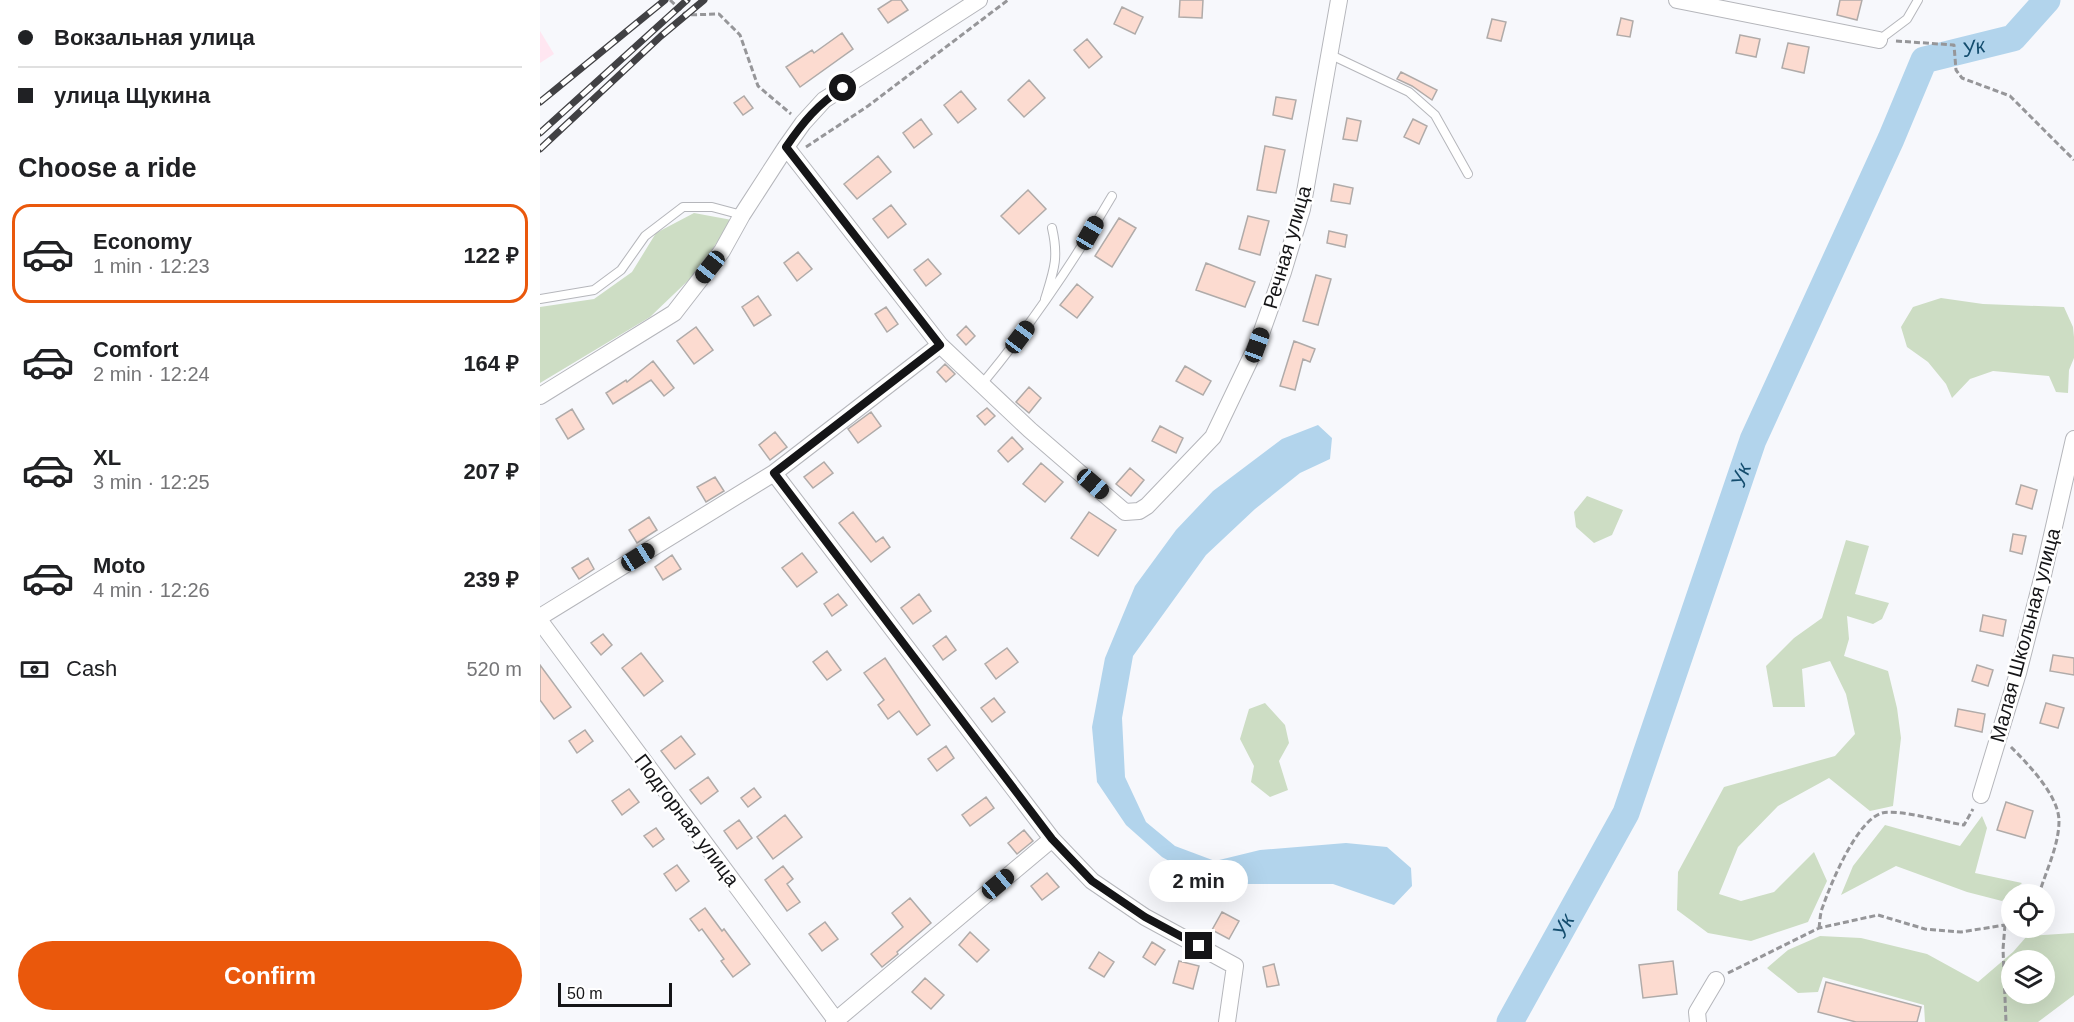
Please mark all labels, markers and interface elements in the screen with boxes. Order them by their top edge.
text: Вокзальная улица [54,25,255,50]
water label: Ук [1959,33,1989,61]
route start [829,74,856,101]
text: улица Щукина [54,83,210,108]
text: Choose a ride [18,153,197,183]
street label: Речная улица [1259,182,1315,311]
car [1073,213,1107,253]
icon: car [21,227,75,281]
text: Economy [93,229,192,254]
text: 122 ₽ [463,243,519,268]
car [692,247,728,287]
text: 1 min · 12:23 [93,255,210,277]
car [1002,317,1038,357]
car [1242,325,1272,365]
icon: car [21,335,75,389]
text: Comfort [93,337,179,362]
text: 164 ₽ [463,351,519,376]
text: 2 min · 12:24 [93,363,210,385]
icon: car [21,443,75,497]
text: XL [93,445,121,470]
text: 207 ₽ [463,459,519,484]
water label: Ук [1726,459,1756,491]
car [1074,465,1112,503]
text: 3 min · 12:25 [93,471,210,493]
street label: Малая Школьная улица [1986,525,2064,744]
car [618,540,658,574]
icon: car [21,551,75,605]
text: Moto [93,553,146,578]
text: 239 ₽ [463,567,519,592]
text: 4 min · 12:26 [93,579,210,601]
icon: cash [18,653,51,686]
text: Cash [66,656,117,681]
text: 520 m [466,658,522,680]
street label: Подгорная улица [630,750,744,891]
callout: 2 min [1150,859,1248,901]
car [978,866,1018,902]
text: 2 min [1172,870,1225,892]
map controls [2001,884,2055,1004]
button: locate [2001,884,2055,938]
water label: Ук [1547,909,1579,942]
route end [1185,932,1212,959]
button: Confirm [18,941,522,1010]
button: layers [2001,950,2055,1004]
scale bar [558,980,672,1008]
text: 50 m [567,985,603,1002]

